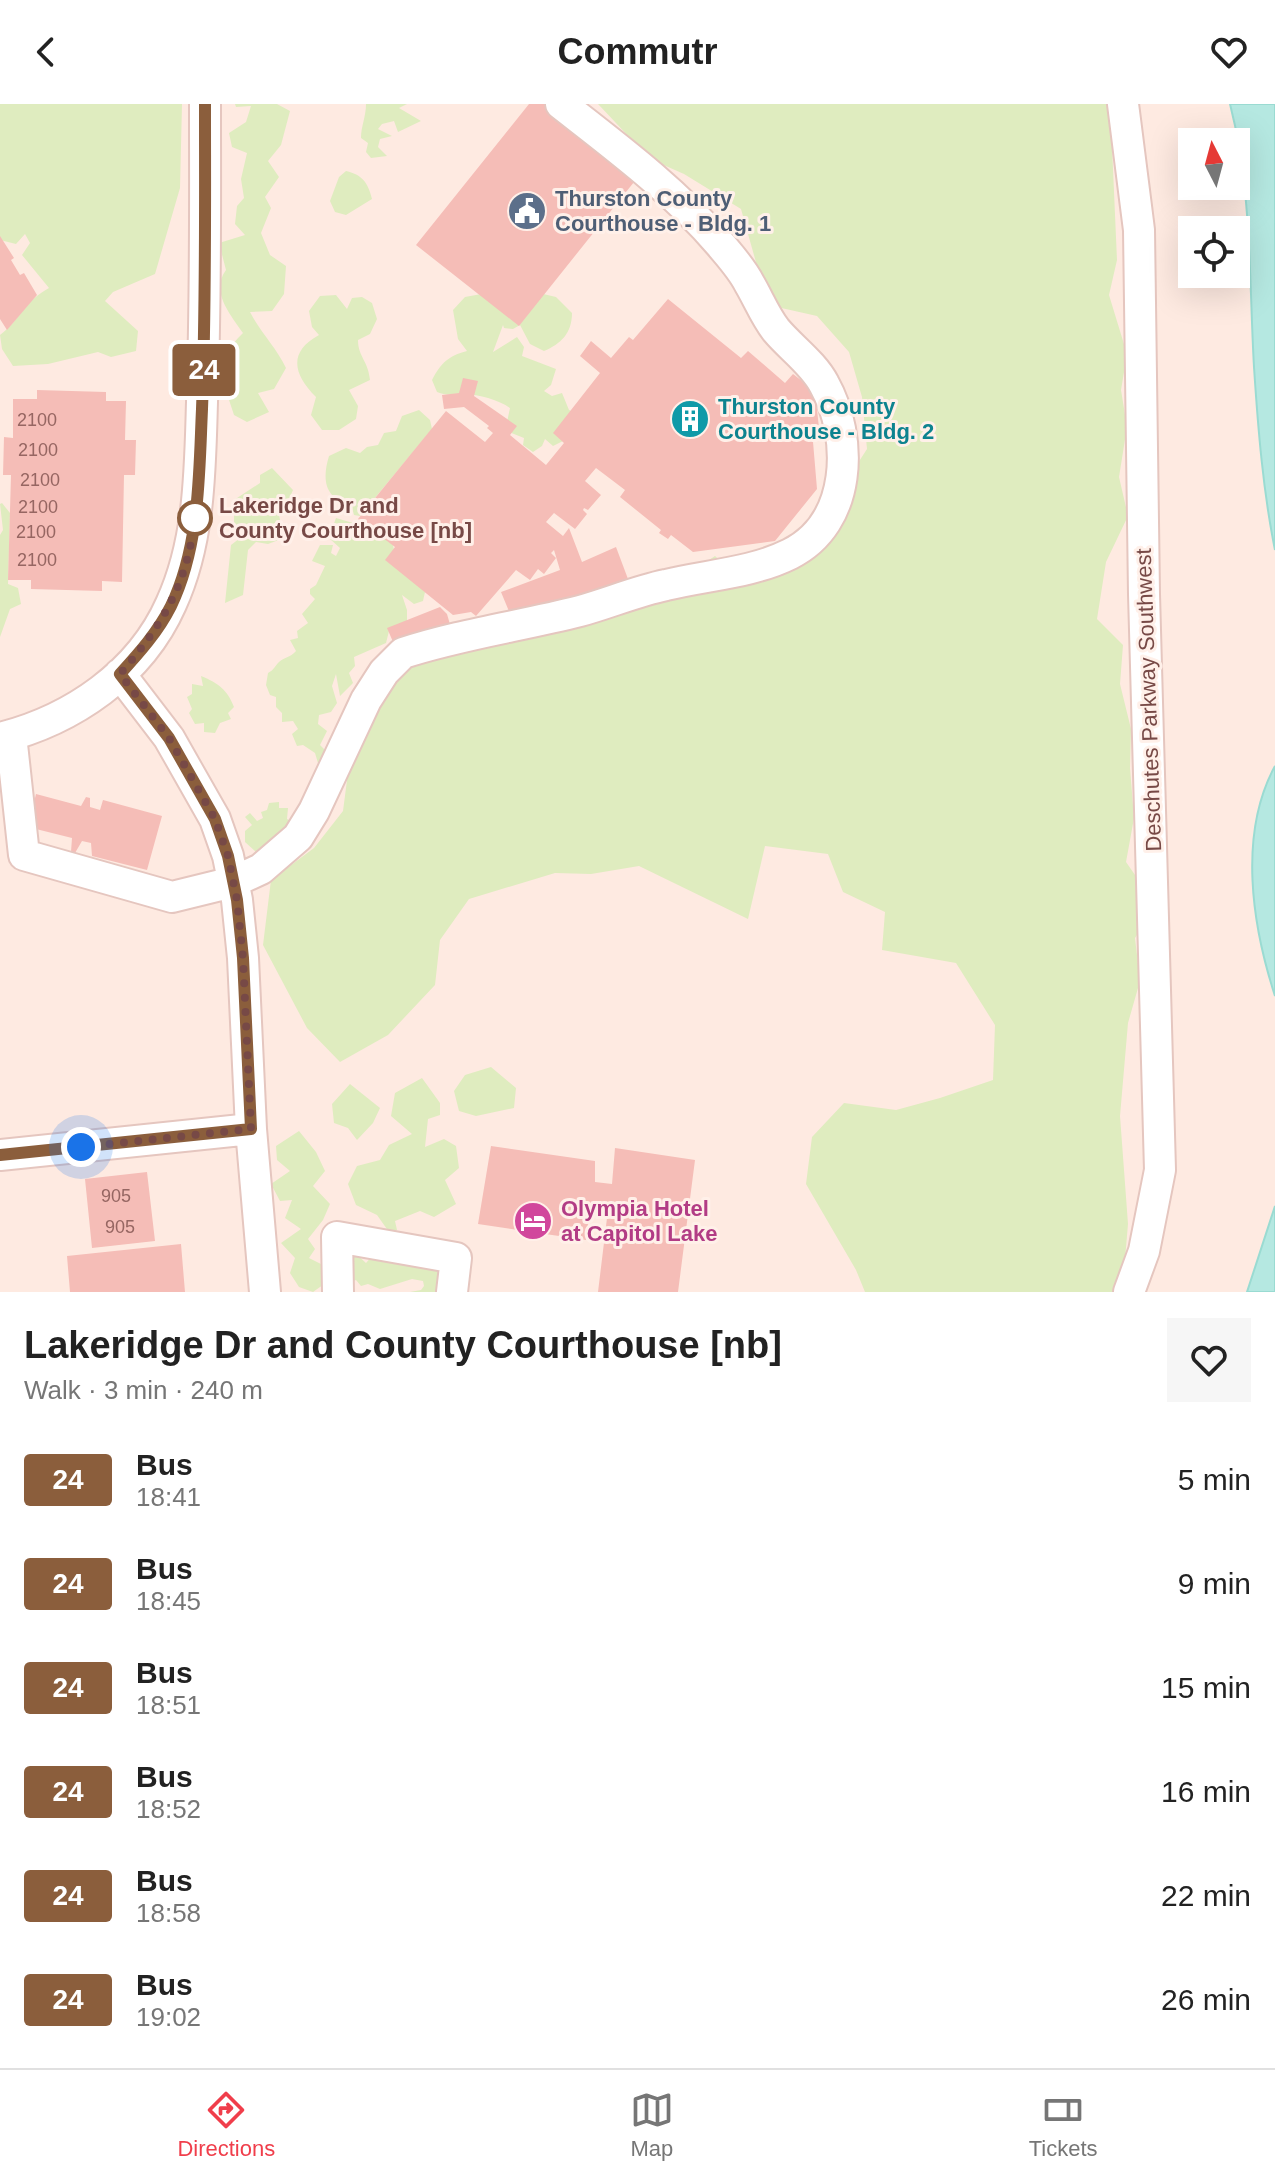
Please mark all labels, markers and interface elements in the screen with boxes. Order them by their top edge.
icon: back [24,30,68,74]
icon: heart [1207,30,1251,74]
text: Commutr [558,31,718,72]
north arrow [1178,128,1250,200]
map controls [1178,128,1250,288]
place label: Thurston County Courthouse - Bldg. 1 [555,186,771,236]
public building icon: Thurston County Courthouse - Bldg. 1 [506,190,548,232]
button: locate [1178,216,1250,288]
line badge: 24 [168,344,240,396]
text: 24 [188,354,220,385]
place label: Thurston County Courthouse - Bldg. 2 [718,394,934,444]
building icon: Thurston County Courthouse - Bldg. 2 [669,398,711,440]
house number: 2100 [17,410,57,430]
house number: 2100 [18,440,58,460]
house number: 2100 [20,470,60,490]
place label: Lakeridge Dr and County Courthouse [nb] [219,493,472,543]
house number: 2100 [18,497,58,517]
marker: Lakeridge Dr and County Courthouse [nb] [178,501,212,535]
house number: 2100 [16,522,56,542]
street label: Deschutes Parkway Southwest [1131,548,1166,852]
house number: 2100 [17,550,57,570]
your location [61,1127,101,1167]
house number: 905 [101,1186,131,1206]
place label: Olympia Hotel at Capitol Lake [561,1196,717,1246]
hotel icon: Olympia Hotel at Capitol Lake [512,1200,554,1242]
house number: 905 [105,1217,135,1237]
button: heart [1167,1318,1251,1402]
text: Lakeridge Dr and County Courthouse [nb] [24,1324,782,1366]
text: Walk · 3 min · 240 m [24,1375,263,1405]
text: Bus [136,1448,193,1481]
text: 5 min [1178,1463,1251,1496]
text: 24 [52,1464,84,1495]
text: 18:41 [136,1482,201,1512]
text: Bus [136,1552,193,1585]
text: 9 min [1178,1567,1251,1600]
text: 24 [52,1568,84,1599]
text: 18:45 [136,1586,201,1616]
text: Bus [136,1656,193,1689]
text: 15 min [1161,1671,1251,1704]
text: 24 [52,1672,84,1703]
text: 18:51 [136,1690,201,1720]
text: Bus [136,1760,193,1793]
text: 16 min [1161,1775,1251,1808]
text: 24 [52,1776,84,1807]
text: 18:52 [136,1794,201,1824]
text: Bus [136,1864,193,1897]
text: 22 min [1161,1879,1251,1912]
text: 24 [52,1880,84,1911]
text: 18:58 [136,1898,201,1928]
text: Bus [136,1968,193,2001]
text: 26 min [1161,1983,1251,2016]
text: 24 [52,1984,84,2015]
text: 19:02 [136,2002,201,2032]
tab: Directions [177,2088,275,2162]
tab: Map [630,2088,674,2162]
tab: Tickets [1029,2088,1098,2162]

